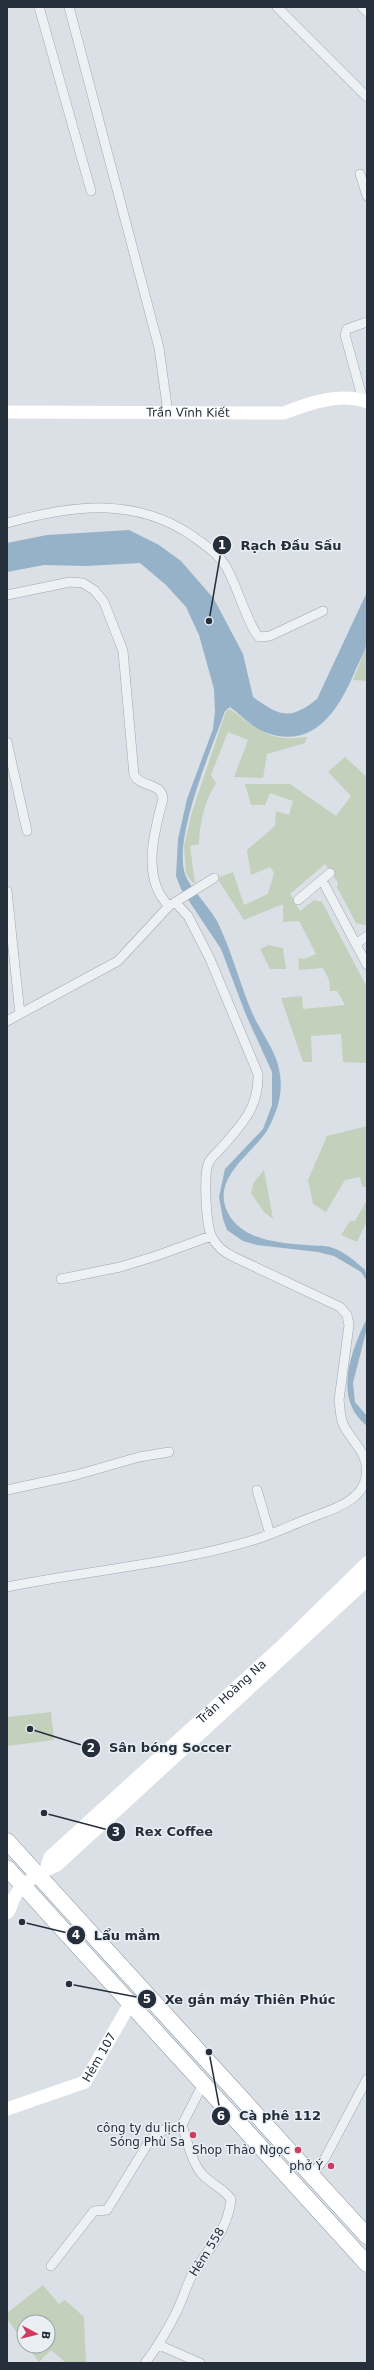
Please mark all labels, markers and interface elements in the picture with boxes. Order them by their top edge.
street label: Trần Vĩnh Kiết [145,405,230,420]
callout: Rạch Đầu Sấu [212,532,349,557]
text: 1 [218,538,226,552]
text: Rạch Đầu Sấu [240,538,342,553]
street label: Trần Hoàng Na [193,1657,269,1727]
callout: Sân bóng Soccer [81,1735,239,1760]
text: Sân bóng Soccer [109,1740,232,1755]
text: 2 [87,1741,95,1755]
callout: Rex Coffee [106,1819,221,1844]
text: Rex Coffee [135,1824,213,1839]
text: 3 [112,1825,120,1839]
callout: Lẩu mẳm [66,1923,168,1948]
text: 4 [72,1928,80,1942]
text: Lẩu mẳm [94,1928,160,1943]
callout: Xe gắn máy Thiên Phúc [137,1986,344,2011]
text: 5 [143,1992,151,2006]
text: Xe gắn máy Thiên Phúc [165,1992,335,2007]
street label: Hẻm 107 [79,2030,119,2085]
callout: Cà phê 112 [211,2103,328,2128]
text: Cà phê 112 [239,2108,321,2123]
text: 6 [217,2109,225,2123]
place label: công ty du lịch Sóng Phù Sa [96,2121,185,2149]
marker: công ty du lịch Sóng Phù Sa [188,2130,198,2140]
place label: Shop Thảo Ngọc [192,2143,290,2157]
marker: Shop Thảo Ngọc [293,2145,303,2155]
place label: phở Ý [289,2158,324,2173]
marker: phở Ý [326,2161,336,2171]
street label: Hẻm 558 [187,2225,227,2279]
north arrow [16,2314,56,2354]
text: B [38,2330,52,2340]

